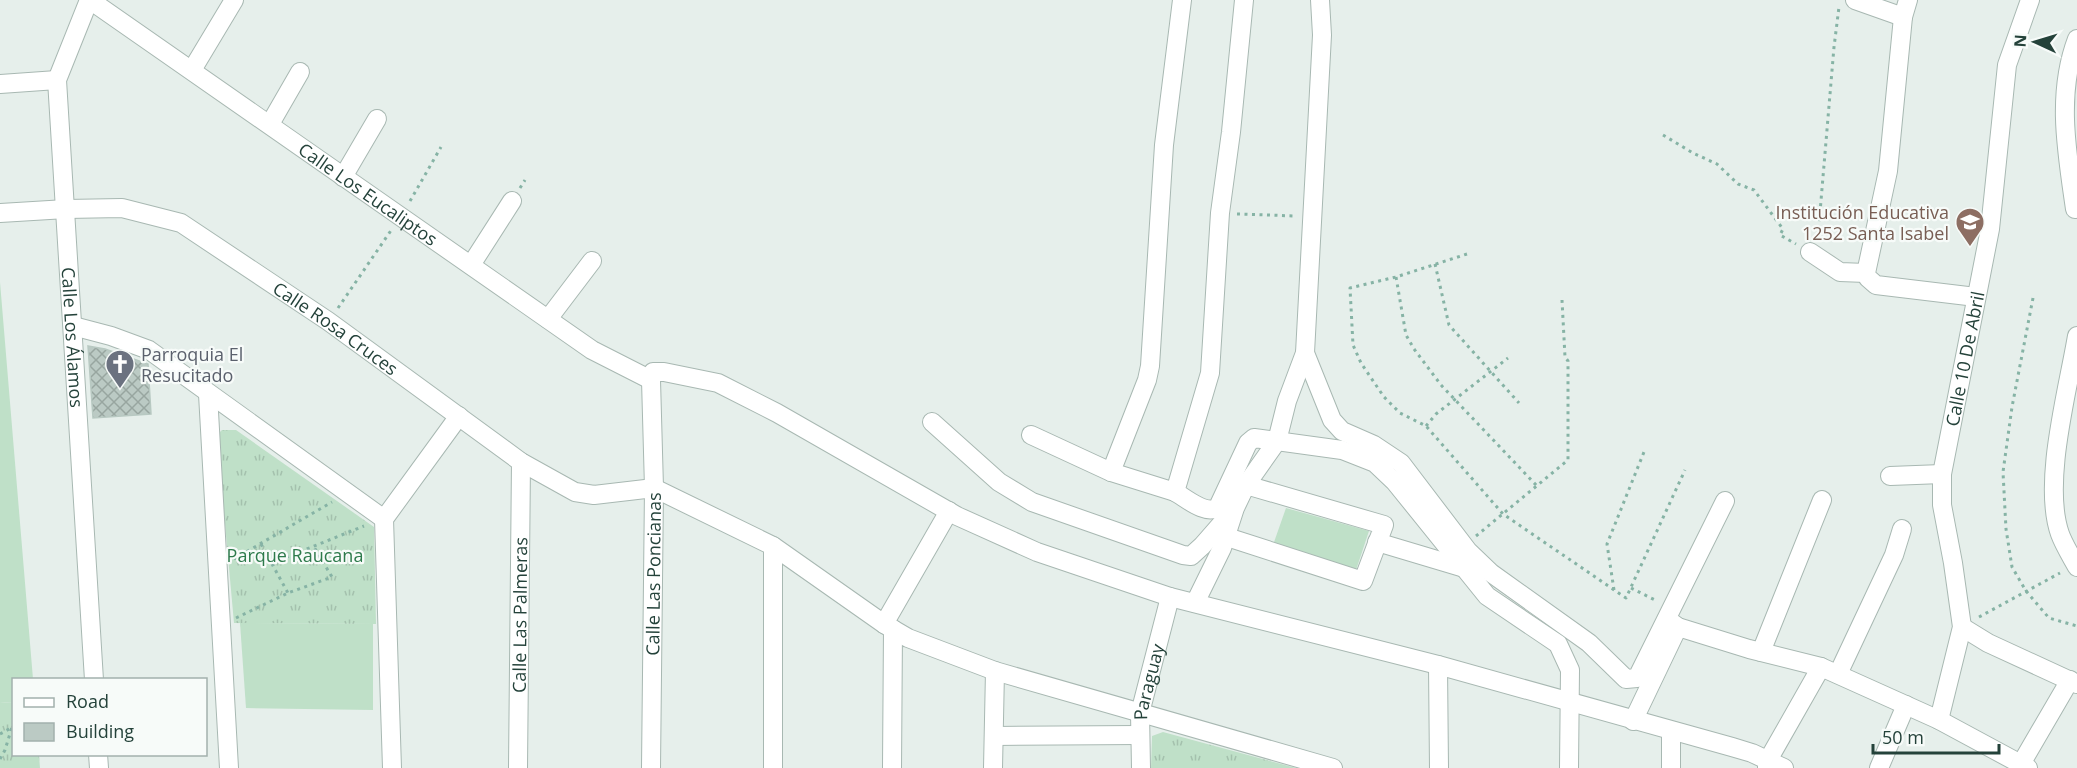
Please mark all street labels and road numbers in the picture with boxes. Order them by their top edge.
street label: Calle Los Eucaliptos [294,137,442,251]
street label: Calle Los Álamos [57,266,89,408]
street label: Calle Rosa Cruces [269,276,403,380]
street label: Calle 10 De Abril [1940,289,1990,428]
street label: Calle Las Poncianas [640,492,666,656]
street label: Calle Las Palmeras [507,537,532,693]
street label: Paraguay [1128,640,1170,720]

